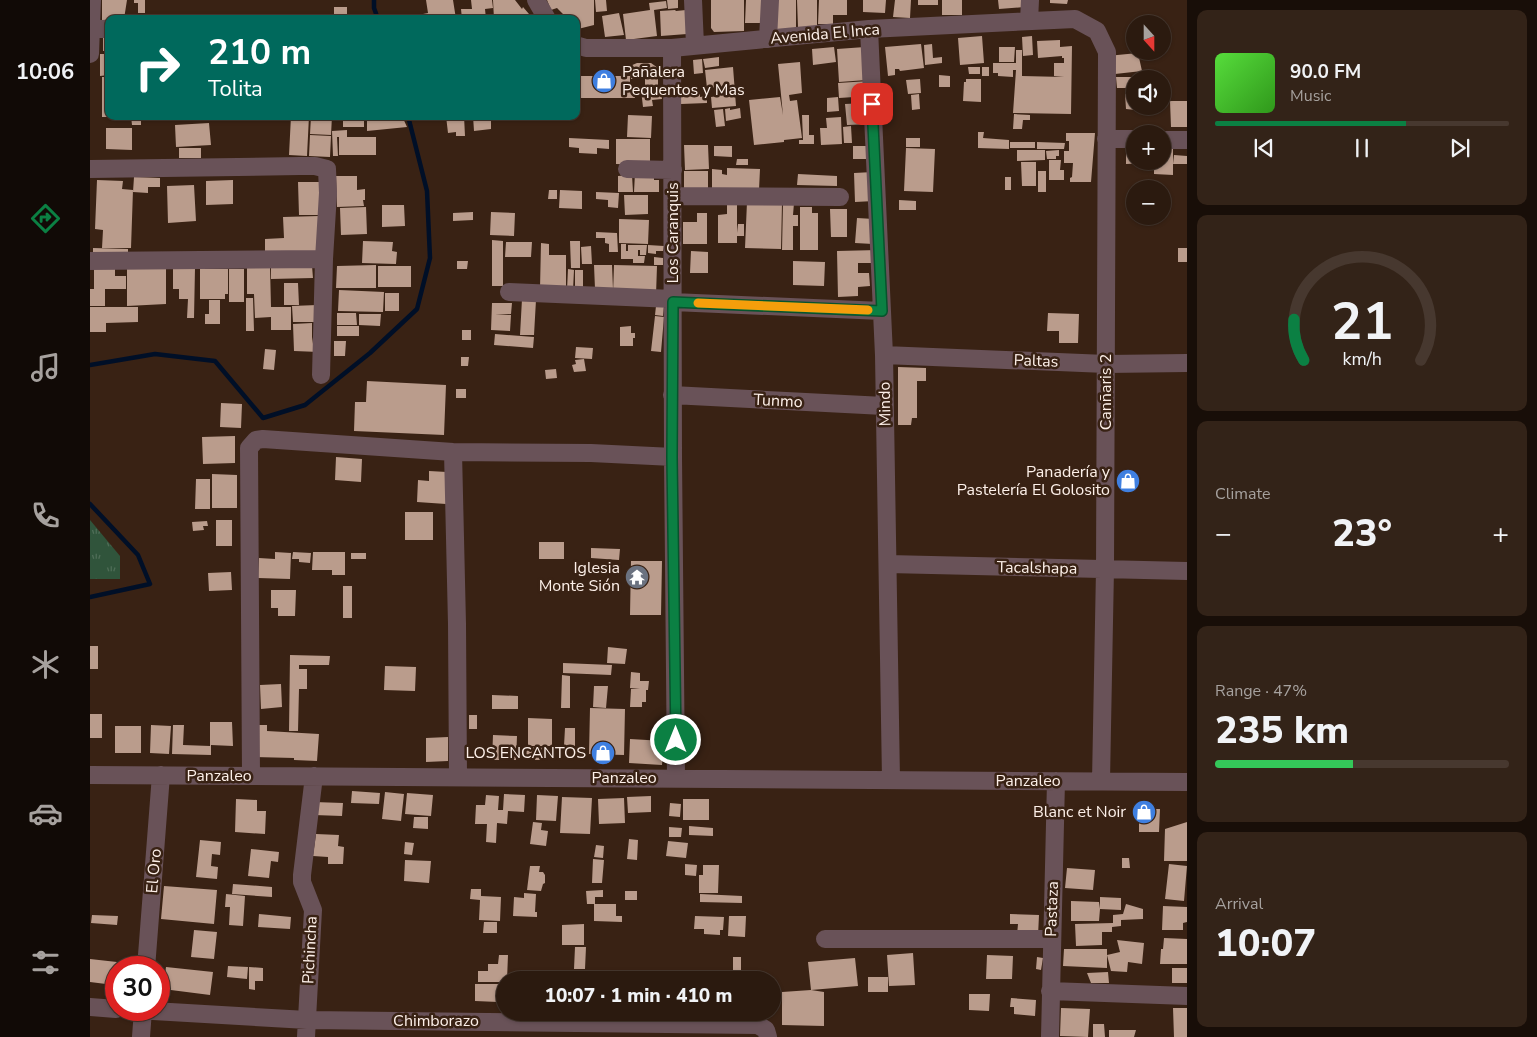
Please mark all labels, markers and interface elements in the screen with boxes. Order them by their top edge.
north arrow [1126,15,1171,60]
map controls [1126,15,1171,225]
street label: Avenida El Inca [769,18,881,50]
text: 210 m [208,29,311,76]
icon: right [125,35,190,100]
text: 10:06 [16,57,74,87]
text: 90.0 FM [1290,59,1361,85]
place label: Pañalera Pequentos y Mas [622,61,745,101]
shop icon: Pañalera Pequentos y Mas [591,68,617,94]
button: sound [1126,70,1171,115]
text: Tolita [208,74,263,104]
pin [851,83,893,125]
text: Music [1290,85,1331,107]
icon: arrive [858,90,886,118]
button: + [1126,125,1171,170]
icon: previous [1250,134,1278,162]
icon: pause [1348,134,1376,162]
icon: next [1446,134,1474,162]
button: − [1126,180,1171,225]
street label: Los Caranquis [662,182,684,284]
icon: directions [28,201,63,236]
text: 21 [1331,286,1393,357]
text: km/h [1342,347,1382,371]
street label: Paltas [1013,349,1059,373]
icon: music [28,350,63,385]
street label: Canñaris 2 [1095,354,1117,430]
street label: Mindo [874,381,896,427]
street label: Tunmo [753,389,803,413]
place label: Panadería y Pastelería El Golosito [957,461,1111,501]
shop icon: Panadería y Pastelería El Golosito [1115,468,1141,494]
text: Climate [1215,483,1270,505]
icon: phone [28,498,63,533]
text: 23° [1332,508,1392,559]
text: − [1215,515,1232,553]
text: + [1492,515,1509,553]
street label: Tacalshapa [997,556,1077,580]
place label: Iglesia Monte Sión [539,557,620,597]
temple icon: Iglesia Monte Sión [624,564,650,590]
icon: climate [28,647,63,682]
text: Range · 47% [1215,680,1307,702]
text: 235 km [1215,705,1349,756]
position arrow [649,713,701,765]
shop icon: LOS ENCANTOS [590,740,616,766]
place label: LOS ENCANTOS [465,742,586,764]
street label: Panzaleo [186,765,252,787]
street label: Panzaleo [591,767,657,789]
street label: Panzaleo [995,770,1061,792]
icon: car [28,796,63,831]
shop icon: Blanc et Noir [1131,799,1157,825]
place label: Blanc et Noir [1033,801,1126,823]
street label: El Oro [141,848,167,894]
street label: Pastaza [1040,881,1064,937]
text: Arrival [1215,893,1263,915]
street label: Pichincha [297,915,323,985]
text: 10:07 [1215,918,1316,969]
icon: filters [28,945,63,980]
speed limit sign: 30 [105,956,170,1021]
text: 10:07 · 1 min · 410 m [545,983,732,1009]
street label: Chimborazo [393,1010,479,1032]

